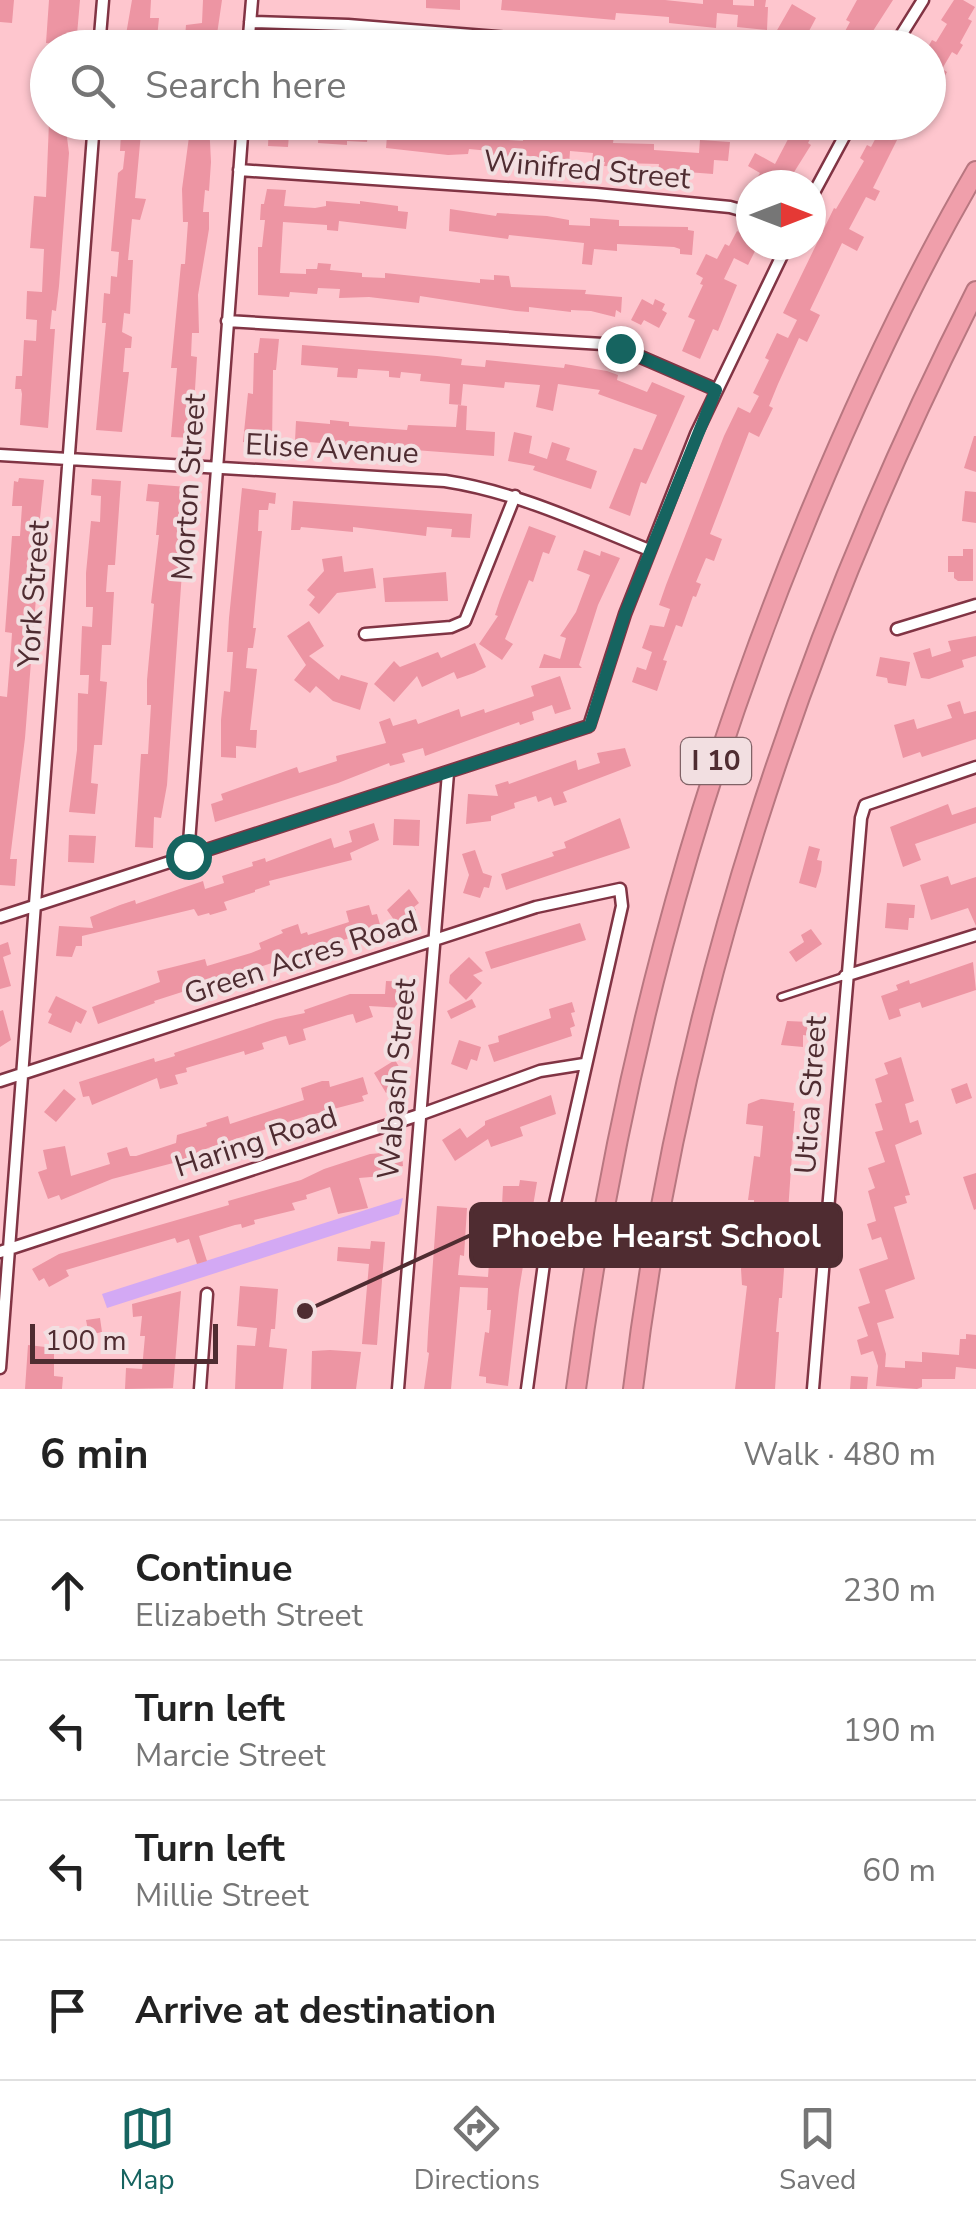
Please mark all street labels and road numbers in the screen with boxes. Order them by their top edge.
street label: Winifred Street [482,141,693,200]
street label: Morton Street [162,392,216,582]
street label: Elise Avenue [244,424,420,474]
street label: York Street [8,519,60,670]
road number: I 10 [681,738,751,784]
street label: Green Acres Road [179,901,423,1015]
street label: Wabash Street [368,976,426,1181]
street label: Utica Street [785,1014,837,1176]
street label: Haring Road [170,1096,342,1188]

